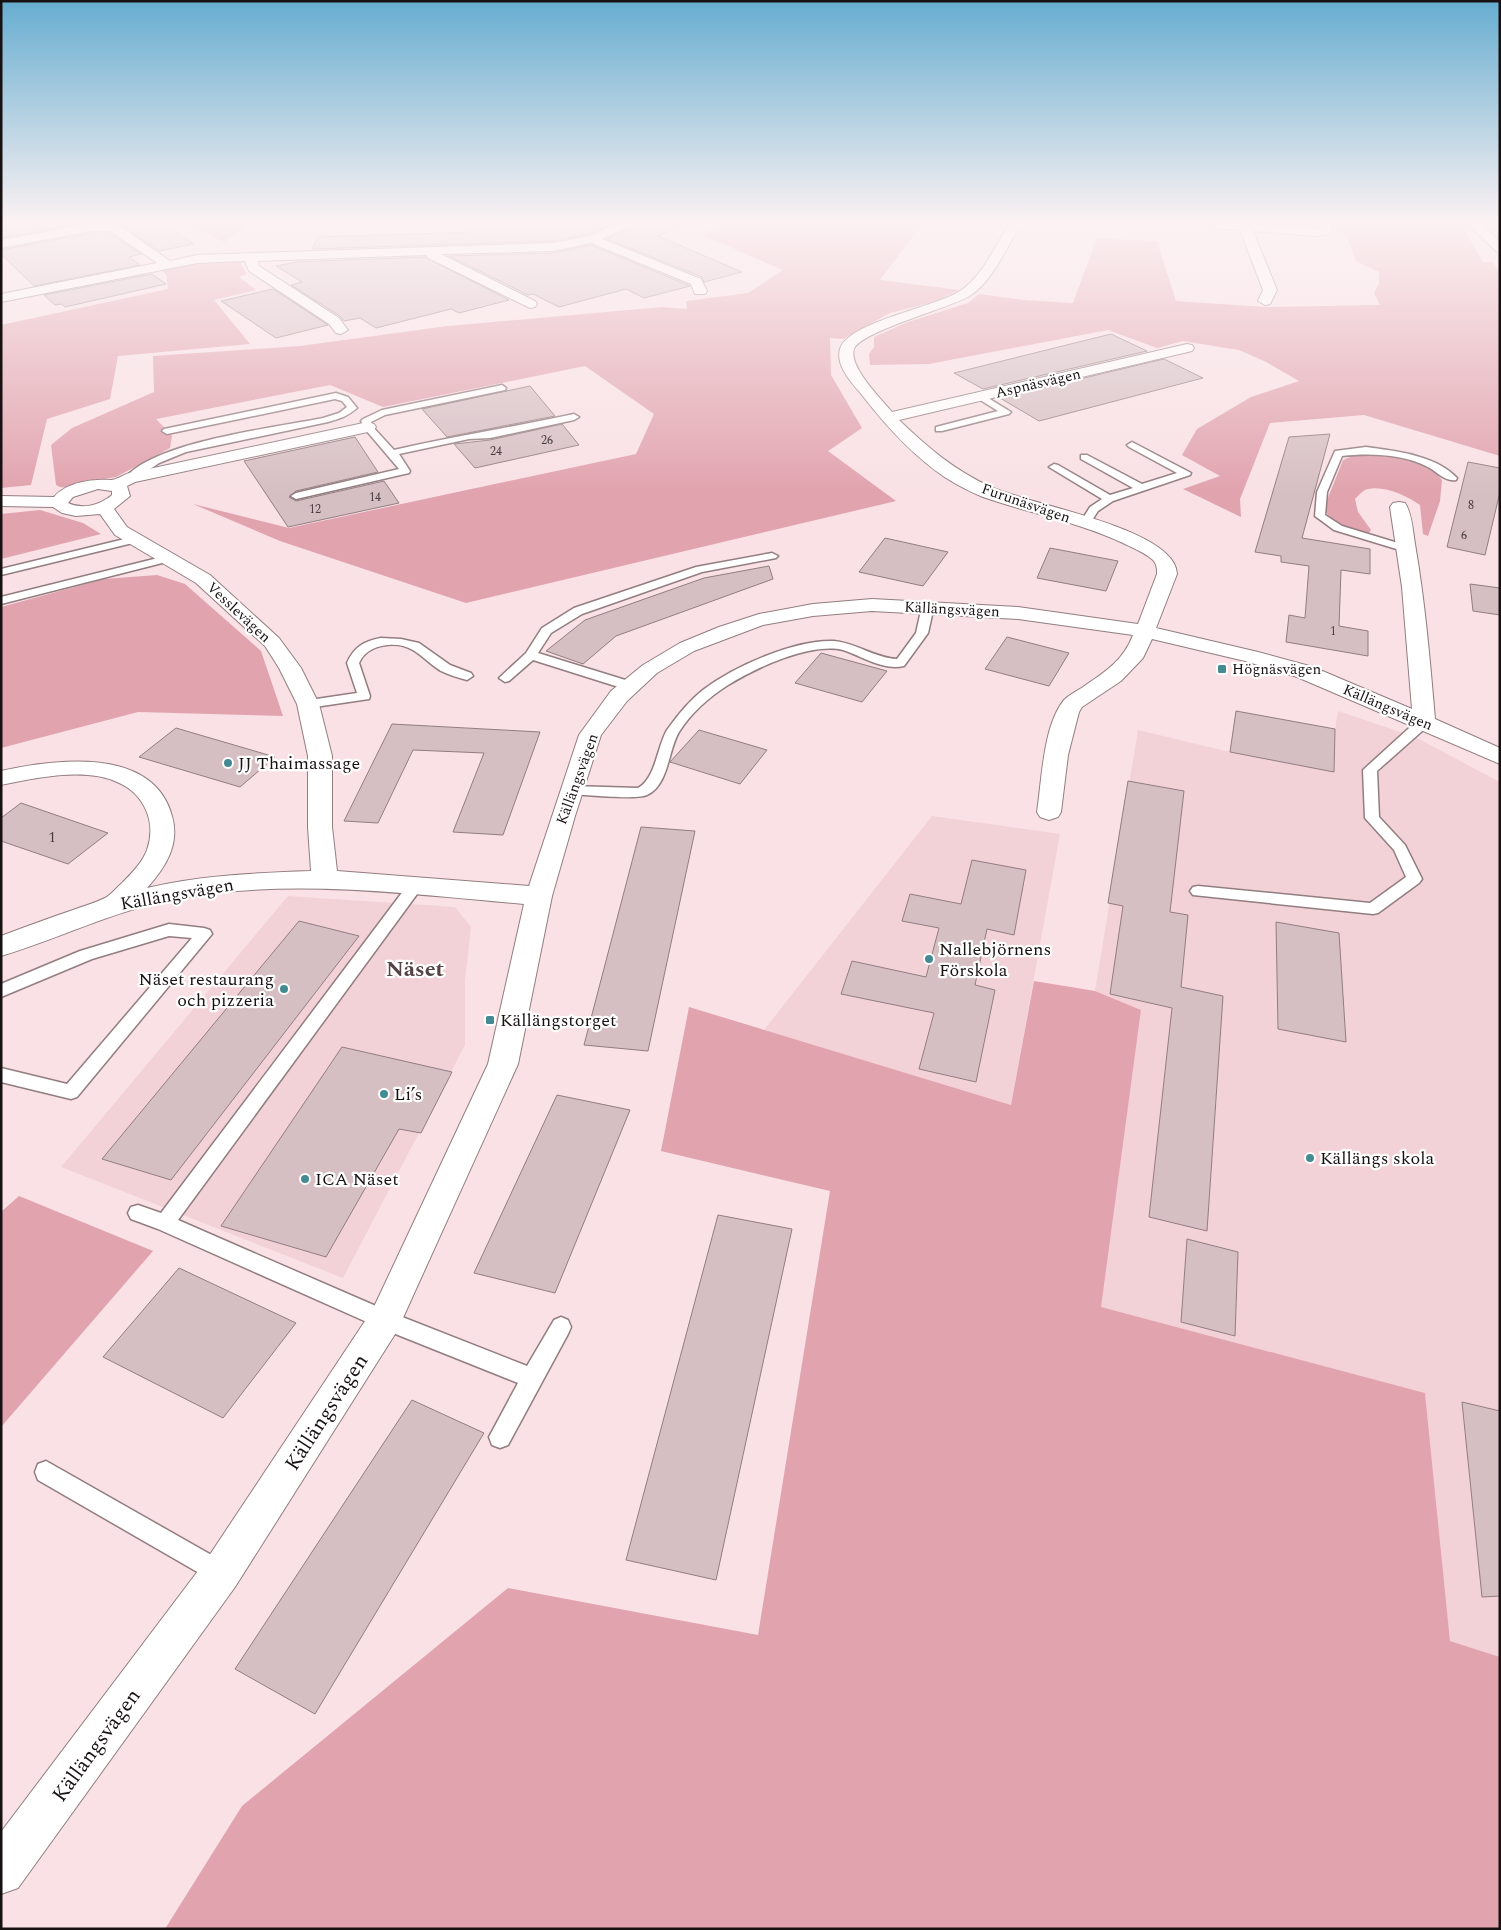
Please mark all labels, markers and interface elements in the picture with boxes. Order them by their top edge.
street label: Aspnäsvägen [993,362,1083,404]
house number: 26 [541,431,553,450]
house number: 24 [490,442,502,461]
street label: Furunäsvägen [978,477,1074,530]
house number: 14 [369,488,381,507]
house number: 8 [1468,496,1474,515]
house number: 12 [309,500,321,519]
house number: 6 [1461,526,1467,545]
street label: Vesslevägen [201,576,276,648]
street label: Källängsvägen [904,596,1001,623]
house number: 1 [1330,622,1336,641]
place label: Högnäsvägen [1232,658,1322,681]
marker: Högnäsvägen [1216,663,1228,675]
street label: Källängsvägen [1339,678,1437,737]
street label: Källängsvägen [550,730,605,828]
place label: JJ Thaimassage [238,750,360,777]
marker: JJ Thaimassage [222,757,234,769]
house number: 1 [48,826,56,849]
street label: Källängsvägen [118,871,236,918]
place label: Nallebjörnens Förskola [939,936,1051,984]
district label: Näset [386,953,444,986]
marker: Nallebjörnens Förskola [923,953,935,965]
place label: Näset restaurang och pizzeria [139,966,274,1014]
marker: Näset restaurang och pizzeria [278,983,290,995]
place label: Källängstorget [500,1007,616,1034]
marker: Källängstorget [484,1014,496,1026]
place label: Li’s [394,1081,422,1108]
marker: Li’s [378,1088,390,1100]
place label: Källängs skola [1320,1145,1434,1172]
marker: Källängs skola [1304,1152,1316,1164]
place label: ICA Näset [315,1166,399,1193]
marker: ICA Näset [299,1173,311,1185]
street label: Källängsvägen [277,1348,377,1477]
street label: Källängsvägen [45,1682,149,1809]

